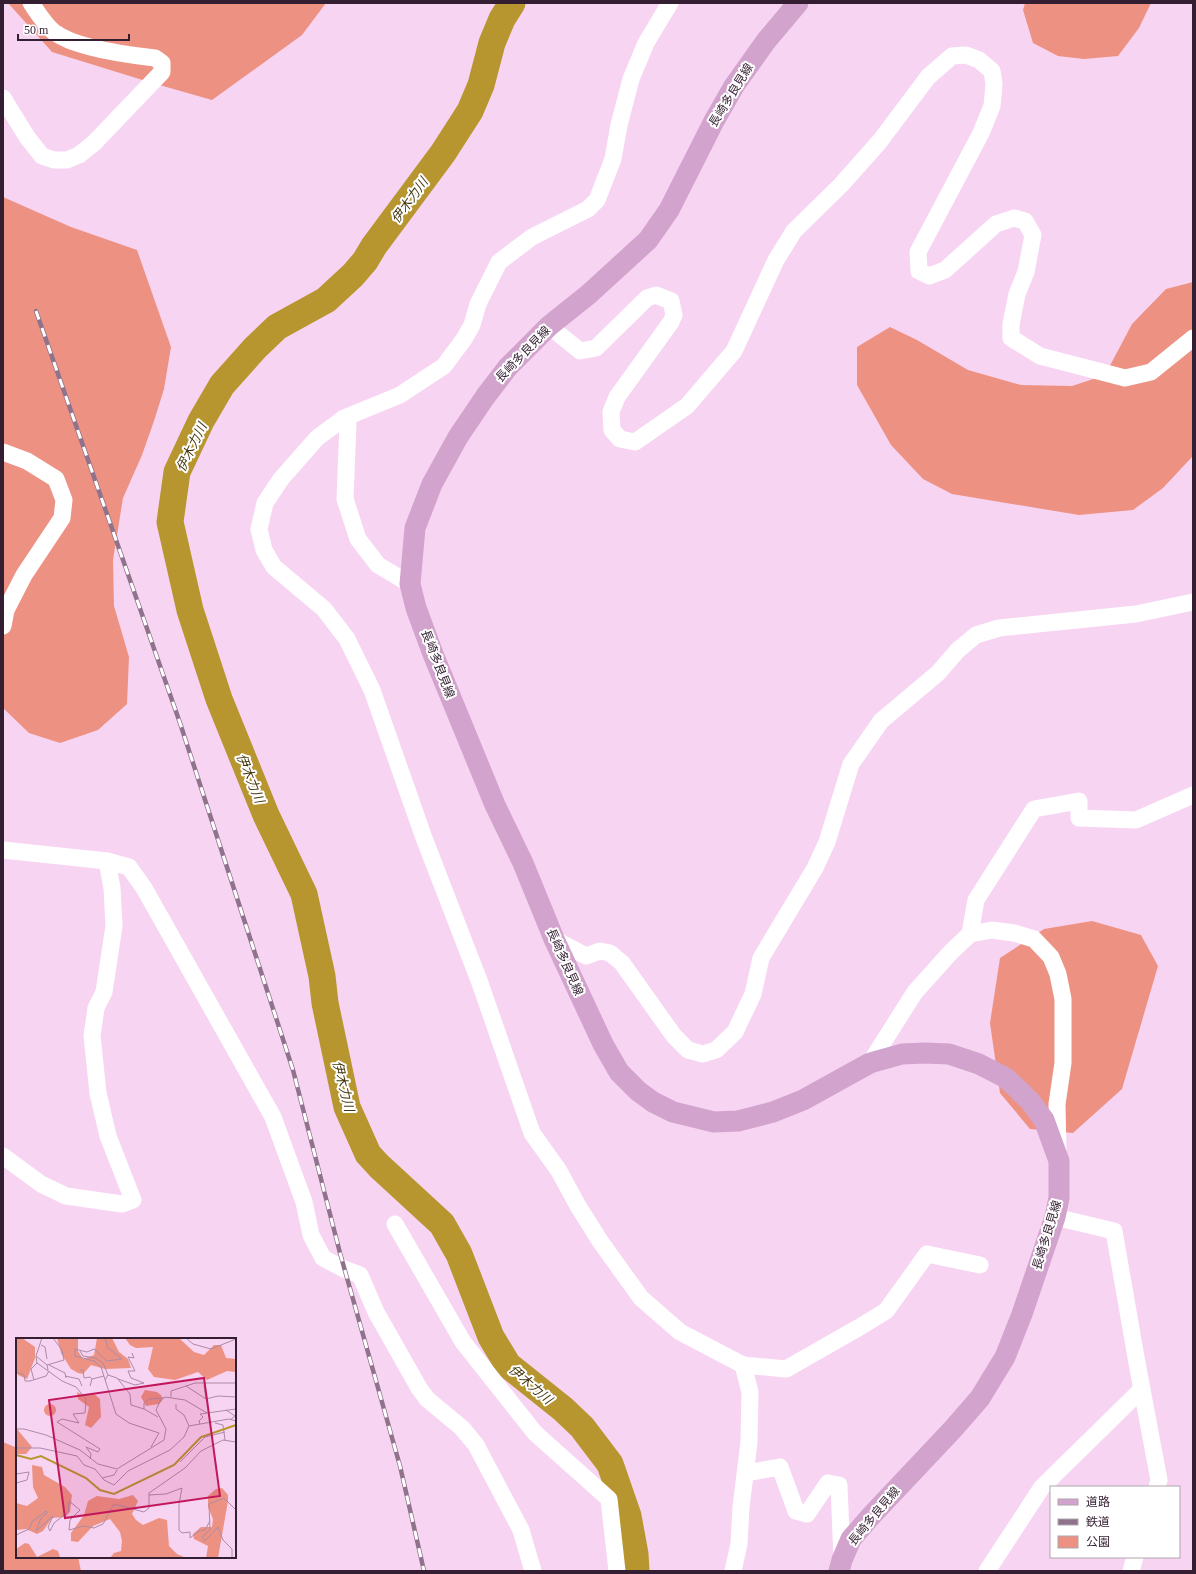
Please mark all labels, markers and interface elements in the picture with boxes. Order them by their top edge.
scale bar [18,16,129,42]
text: 50 m [24,23,49,37]
street label: 長崎多良見線 [706,61,756,129]
water label: 伊木力川 [388,173,432,226]
street label: 長崎多良見線 [493,323,553,385]
water label: 伊木力川 [173,419,210,474]
street label: 長崎多良見線 [419,628,457,700]
water label: 伊木力川 [234,751,268,807]
street label: 長崎多良見線 [544,926,586,998]
water label: 伊木力川 [330,1059,358,1115]
street label: 長崎多良見線 [1030,1199,1064,1271]
inset map [16,1338,236,1558]
water label: 伊木力川 [506,1362,557,1408]
street label: 長崎多良見線 [845,1484,903,1548]
legend [1050,1486,1180,1558]
text: 道路 [1086,1495,1110,1509]
text: 鉄道 [1086,1515,1110,1529]
text: 公園 [1086,1535,1110,1549]

